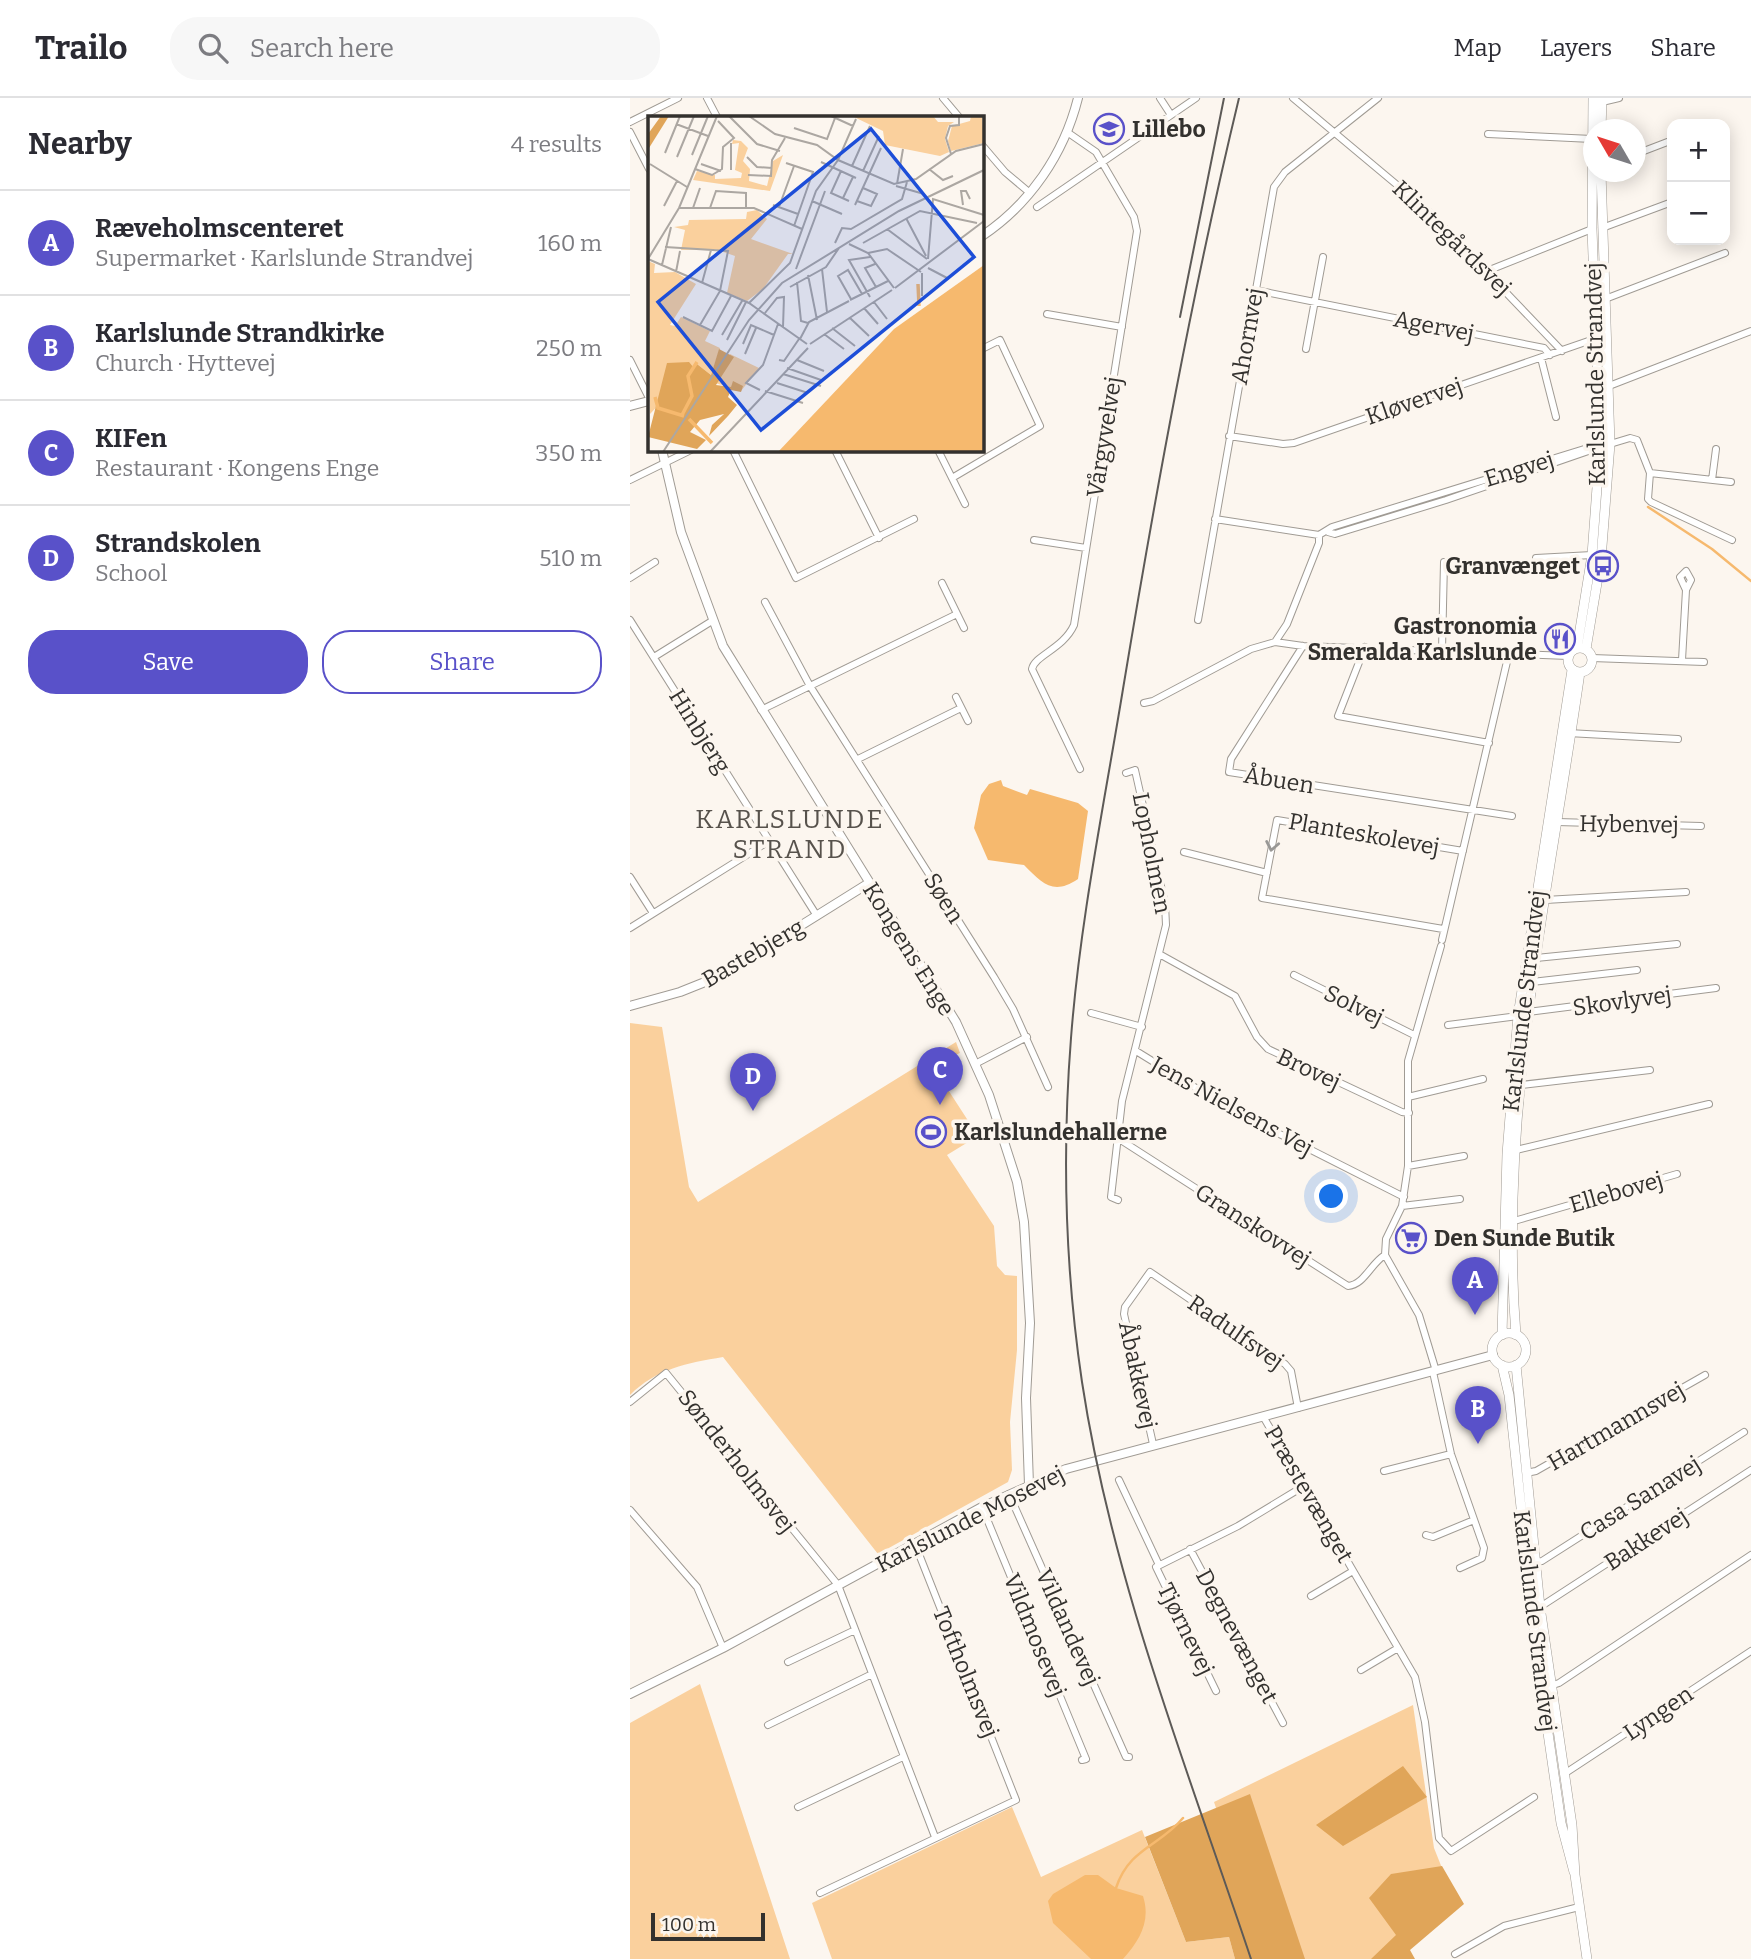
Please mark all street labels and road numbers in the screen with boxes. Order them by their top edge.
street label: Klintegårdsvej [1387,174,1517,302]
street label: Karlslunde Strandvej [1579,262,1611,486]
street label: Ahornvej [1225,286,1269,386]
street label: Agervej [1391,305,1477,347]
street label: Kløvervej [1362,371,1466,431]
street label: Vårgyvelvej [1081,374,1127,500]
street label: Engvej [1481,445,1557,493]
street label: Hinbjerg [663,684,737,779]
street label: Åbuen [1242,761,1317,799]
street label: Lopholmen [1127,790,1178,916]
street label: Planteskolevej [1286,807,1442,861]
street label: Hybenvej [1579,809,1679,839]
street label: Søen [918,868,970,929]
street label: Kongens Enge [857,877,961,1021]
street label: Karlslunde Strandvej [1497,889,1551,1113]
street label: Bastebjerg [697,913,809,993]
street label: Solvej [1320,979,1388,1031]
street label: Skovlyvej [1571,980,1673,1022]
street label: Brovej [1273,1042,1345,1096]
street label: Jens Nielsens Vej [1145,1049,1318,1162]
street label: Ellebovej [1566,1165,1666,1219]
street label: Granskovvej [1190,1177,1316,1273]
street label: Radulfsvej [1183,1289,1289,1375]
street label: Åbakkevej [1113,1319,1163,1431]
street label: Hartmannsvej [1543,1376,1689,1476]
street label: Sønderholmsvej [672,1384,802,1538]
street label: Præstevænget [1258,1420,1360,1568]
street label: Casa Sanavej [1574,1450,1706,1546]
street label: Karlslunde Mosevej [871,1459,1069,1579]
street label: Bakkevej [1599,1502,1693,1576]
street label: Karlslunde Strandvej [1508,1509,1562,1733]
street label: Vildandevej [1030,1564,1106,1690]
street label: Degnevænget [1190,1564,1284,1708]
street label: Vildmosevej [998,1569,1072,1701]
street label: Tjørnevej [1152,1578,1220,1680]
street label: Toftholmsvej [927,1602,1005,1742]
street label: Lyngen [1618,1679,1698,1746]

